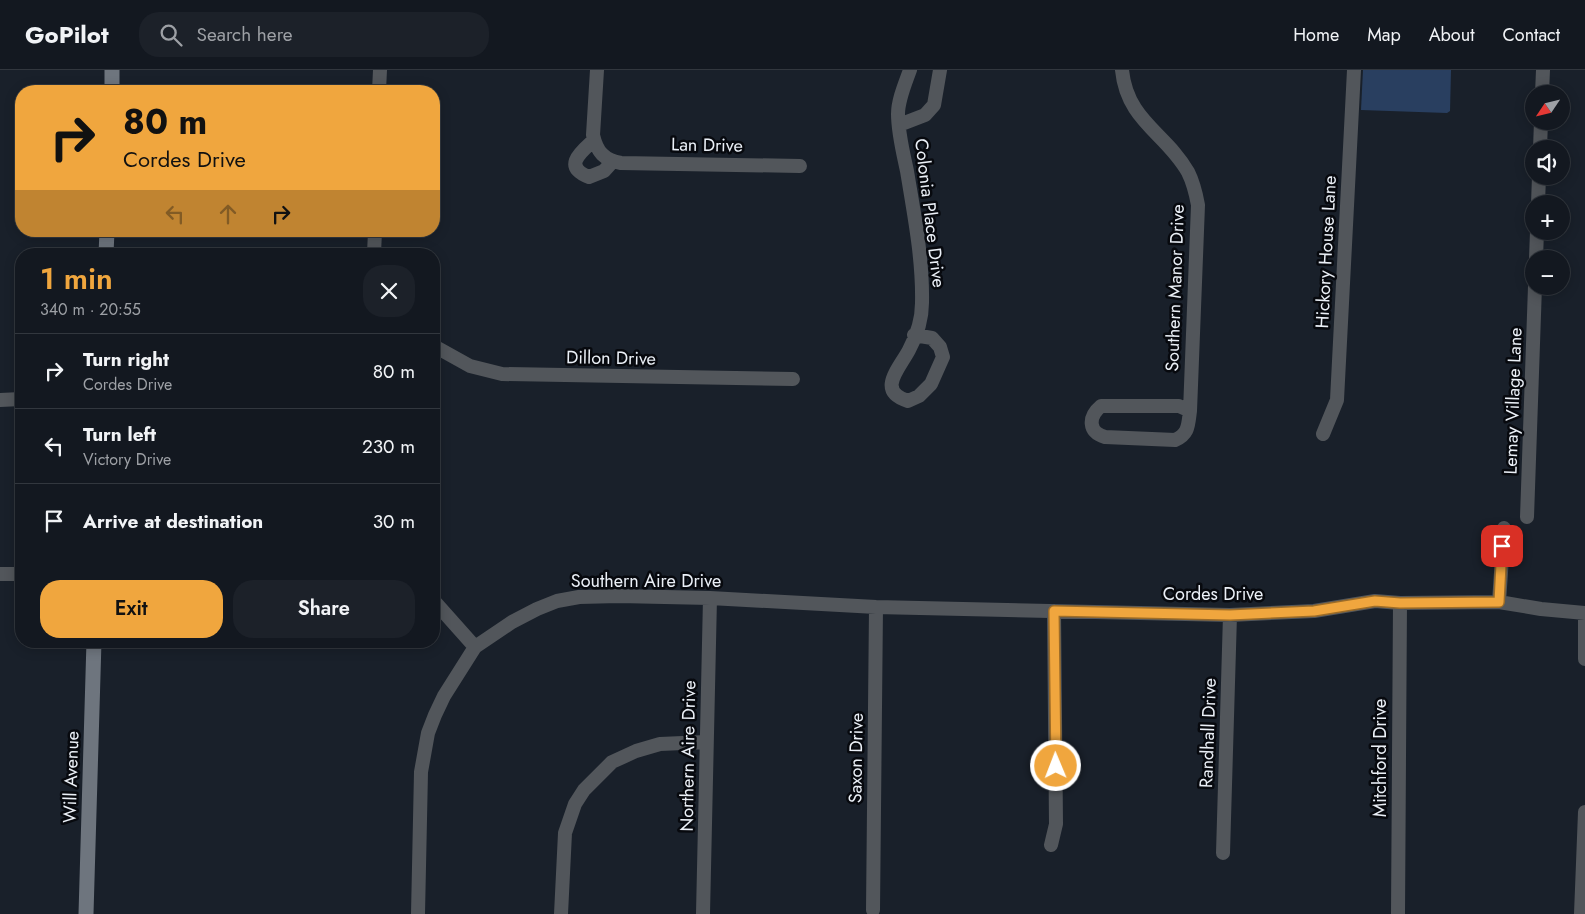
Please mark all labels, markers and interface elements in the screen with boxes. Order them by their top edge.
search box [139,12,489,57]
text: GoPilot [25,17,109,52]
icon: search [157,21,185,49]
text: Search here [197,21,293,48]
text: Home [1293,22,1339,48]
text: Map [1367,22,1401,48]
text: About [1429,22,1474,48]
text: Contact [1502,22,1560,48]
north arrow [1525,85,1570,130]
map controls [1525,85,1570,295]
text: 80 m [123,97,207,147]
icon: right [40,105,105,170]
street label: Lan Drive [671,131,743,159]
street label: Colonia Place Drive [908,137,952,289]
button: sound [1525,140,1570,185]
text: Cordes Drive [123,143,246,175]
street label: Hickory House Lane [1309,175,1343,329]
button: + [1525,195,1570,240]
icon: left [161,200,189,228]
icon: ahead [214,200,242,228]
icon: right [267,200,295,228]
street label: Southern Manor Drive [1159,204,1191,372]
button: − [1525,250,1570,295]
text: 1 min [40,257,113,300]
button: close [363,265,415,317]
text: 340 m · 20:55 [40,298,141,321]
street label: Lemay Village Lane [1497,327,1529,475]
street label: Dillon Drive [566,344,656,372]
text: Turn right [83,346,169,373]
icon: right [40,357,68,385]
text: 80 m [373,358,415,385]
text: Cordes Drive [83,373,172,396]
text: Turn left [83,421,156,448]
icon: left [40,432,68,460]
text: 230 m [362,433,415,460]
text: Victory Drive [83,448,171,471]
icon: arrive [40,507,68,535]
text: Arrive at destination [83,508,263,535]
text: 30 m [373,508,415,535]
pin [1481,525,1523,567]
icon: arrive [1488,532,1516,560]
street label: Southern Aire Drive [571,568,721,594]
button: Exit [40,580,223,638]
button: Share [233,580,415,638]
street label: Cordes Drive [1163,581,1263,607]
street label: Randhall Drive [1193,677,1223,789]
street label: Northern Aire Drive [674,680,702,832]
street label: Mitchford Drive [1367,699,1393,817]
street label: Saxon Drive [842,713,870,803]
street label: Will Avenue [56,730,86,824]
position arrow [1029,739,1081,791]

